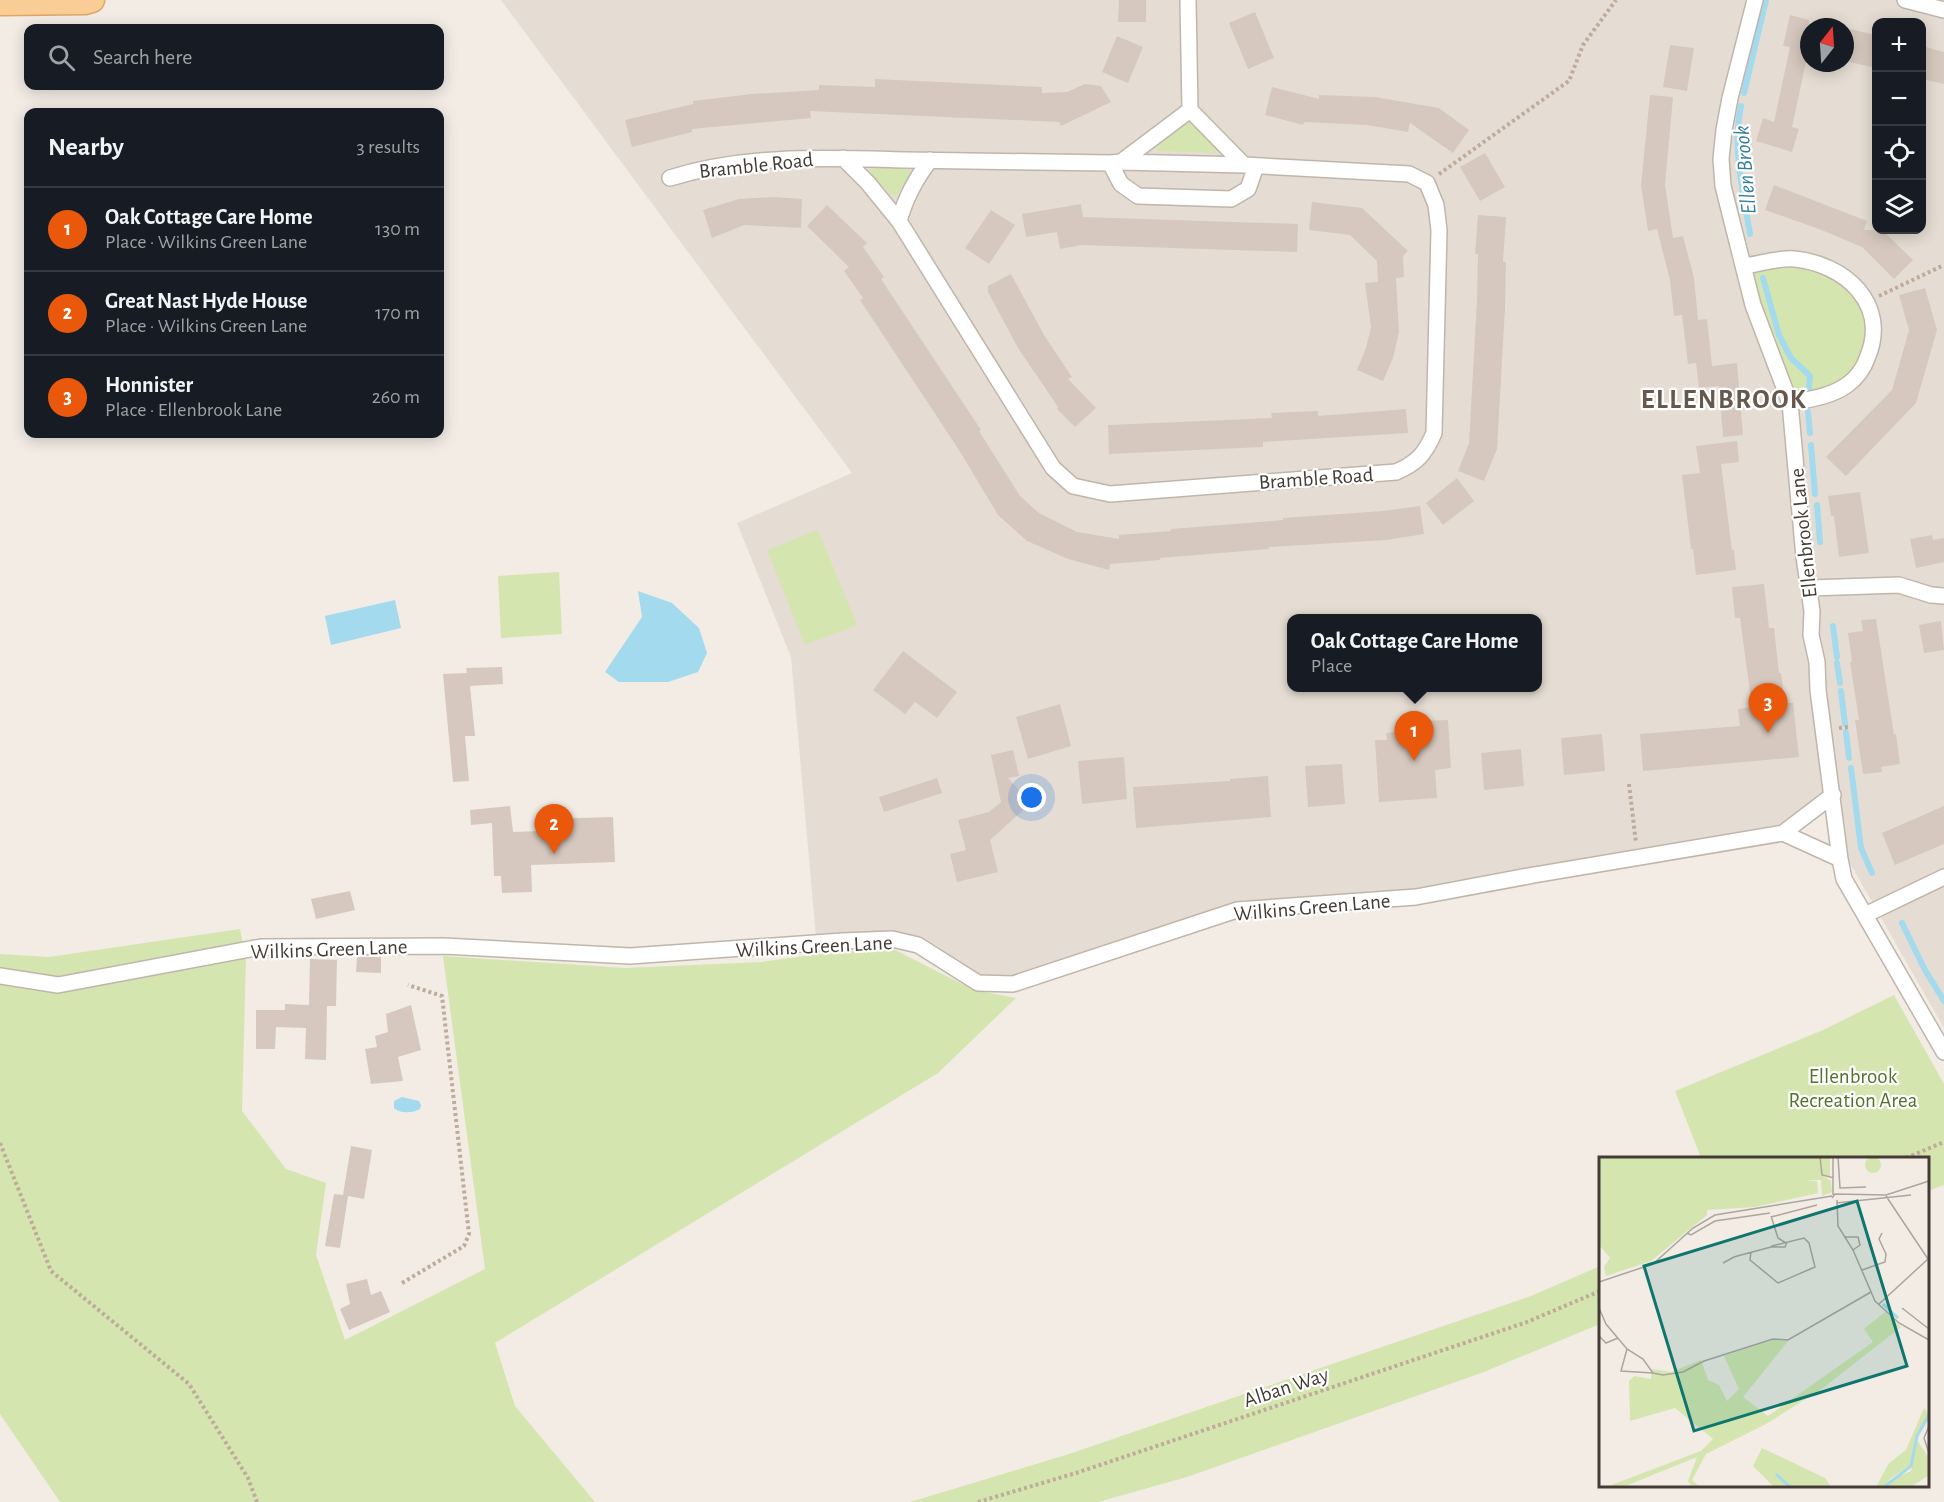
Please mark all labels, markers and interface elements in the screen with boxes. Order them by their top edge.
north arrow [1800,18,1854,72]
map controls [1872,18,1926,234]
button: + [1872,18,1926,72]
search box [24,24,444,90]
icon: search [45,41,78,74]
text: Search here [93,46,192,68]
button: − [1872,72,1926,126]
water label: Ellen Brook [1730,125,1760,215]
button: locate [1872,126,1926,180]
text: Nearby [48,134,124,160]
text: 3 results [356,137,420,157]
street label: Bramble Road [698,149,814,182]
button: layers [1872,180,1926,234]
text: Oak Cottage Care Home [105,206,313,228]
text: 1 [64,219,71,239]
text: 130 m [375,219,420,239]
text: Place · Wilkins Green Lane [105,232,307,252]
text: Great Nast Hyde House [105,290,307,312]
text: 2 [63,303,72,323]
text: 170 m [375,303,420,323]
text: Place · Wilkins Green Lane [105,316,307,336]
text: Honnister [105,374,193,396]
district label: ELLENBROOK [1641,386,1807,413]
text: 3 [63,387,72,407]
text: 260 m [372,387,420,407]
text: Place · Ellenbrook Lane [105,400,282,420]
street label: Bramble Road [1258,464,1374,493]
street label: Ellenbrook Lane [1786,467,1821,599]
popup [1287,614,1542,692]
text: Oak Cottage Care Home [1311,630,1518,652]
text: Place [1311,656,1352,676]
pin: 3 [1748,684,1788,733]
pin: 1 [1394,712,1434,761]
your location [1017,783,1046,812]
pin: 2 [534,804,574,854]
street label: Wilkins Green Lane [1233,890,1391,925]
street label: Wilkins Green Lane [735,932,893,961]
street label: Wilkins Green Lane [250,936,408,963]
park label: Ellenbrook Recreation Area [1789,1066,1918,1111]
inset map [1599,1157,1929,1487]
street label: Alban Way [1241,1364,1331,1411]

